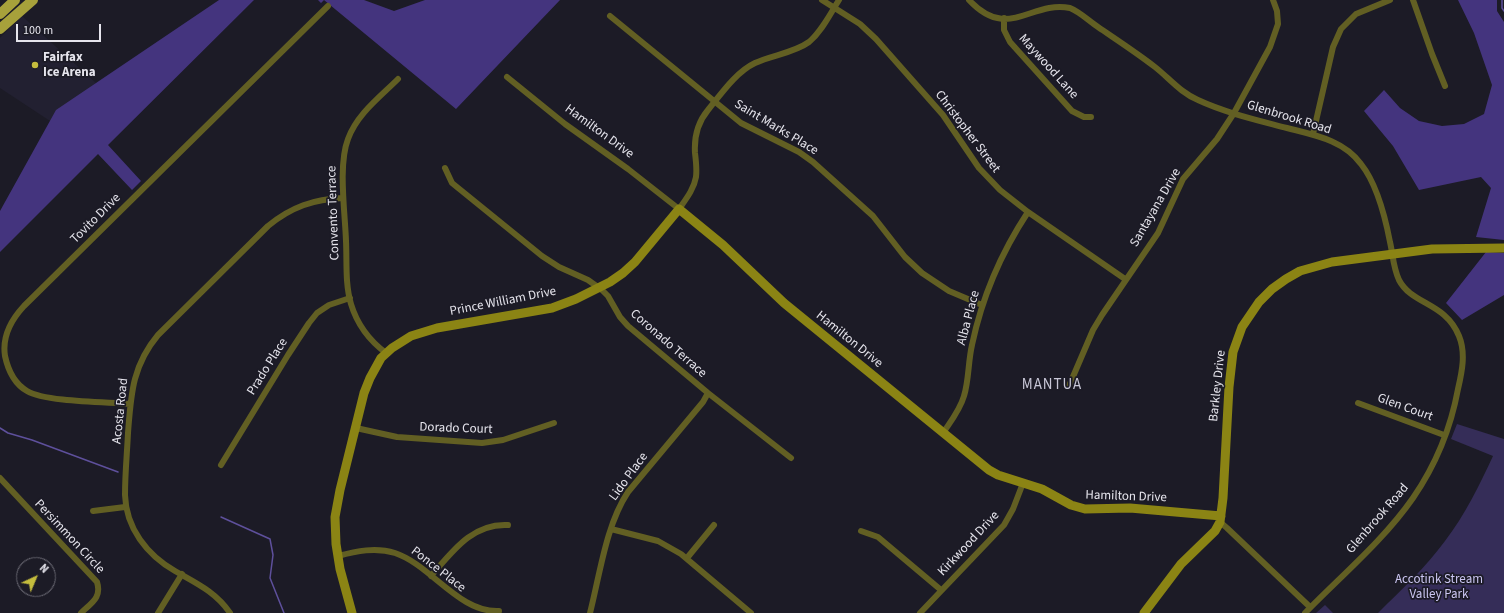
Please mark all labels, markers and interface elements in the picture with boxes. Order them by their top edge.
scale bar [18,16,103,42]
text: 100 m [23,22,53,39]
street label: Maywood Lane [1015,31,1081,103]
place label: Fairfax Ice Arena [43,50,95,81]
marker: Fairfax Ice Arena [30,60,40,70]
street label: Christopher Street [931,88,1003,176]
street label: Saint Marks Place [731,97,821,159]
street label: Glenbrook Road [1245,98,1333,138]
street label: Hamilton Drive [561,102,637,162]
street label: Convento Terrace [325,165,343,261]
street label: Santayana Drive [1127,166,1185,250]
street label: Tovito Drive [68,191,124,247]
street label: Prince William Drive [448,284,558,320]
street label: Alba Place [954,289,984,347]
street label: Coronado Terrace [627,307,709,381]
street label: Hamilton Drive [812,308,886,372]
street label: Prado Place [244,336,292,398]
street label: Barkley Drive [1206,349,1230,423]
street label: Acosta Road [110,377,132,445]
district label: MANTUA [1022,377,1082,395]
street label: Glen Court [1375,391,1435,425]
street label: Dorado Court [419,420,493,438]
street label: Lido Place [606,450,652,504]
street label: Glenbrook Road [1343,481,1413,557]
street label: Hamilton Drive [1085,488,1167,506]
street label: Persimmon Circle [31,497,107,577]
street label: Kirkwood Drive [935,508,1003,580]
street label: Ponce Place [407,544,469,596]
north arrow [16,557,56,597]
text: N [36,561,52,577]
park label: Accotink Stream Valley Park [1395,572,1483,603]

